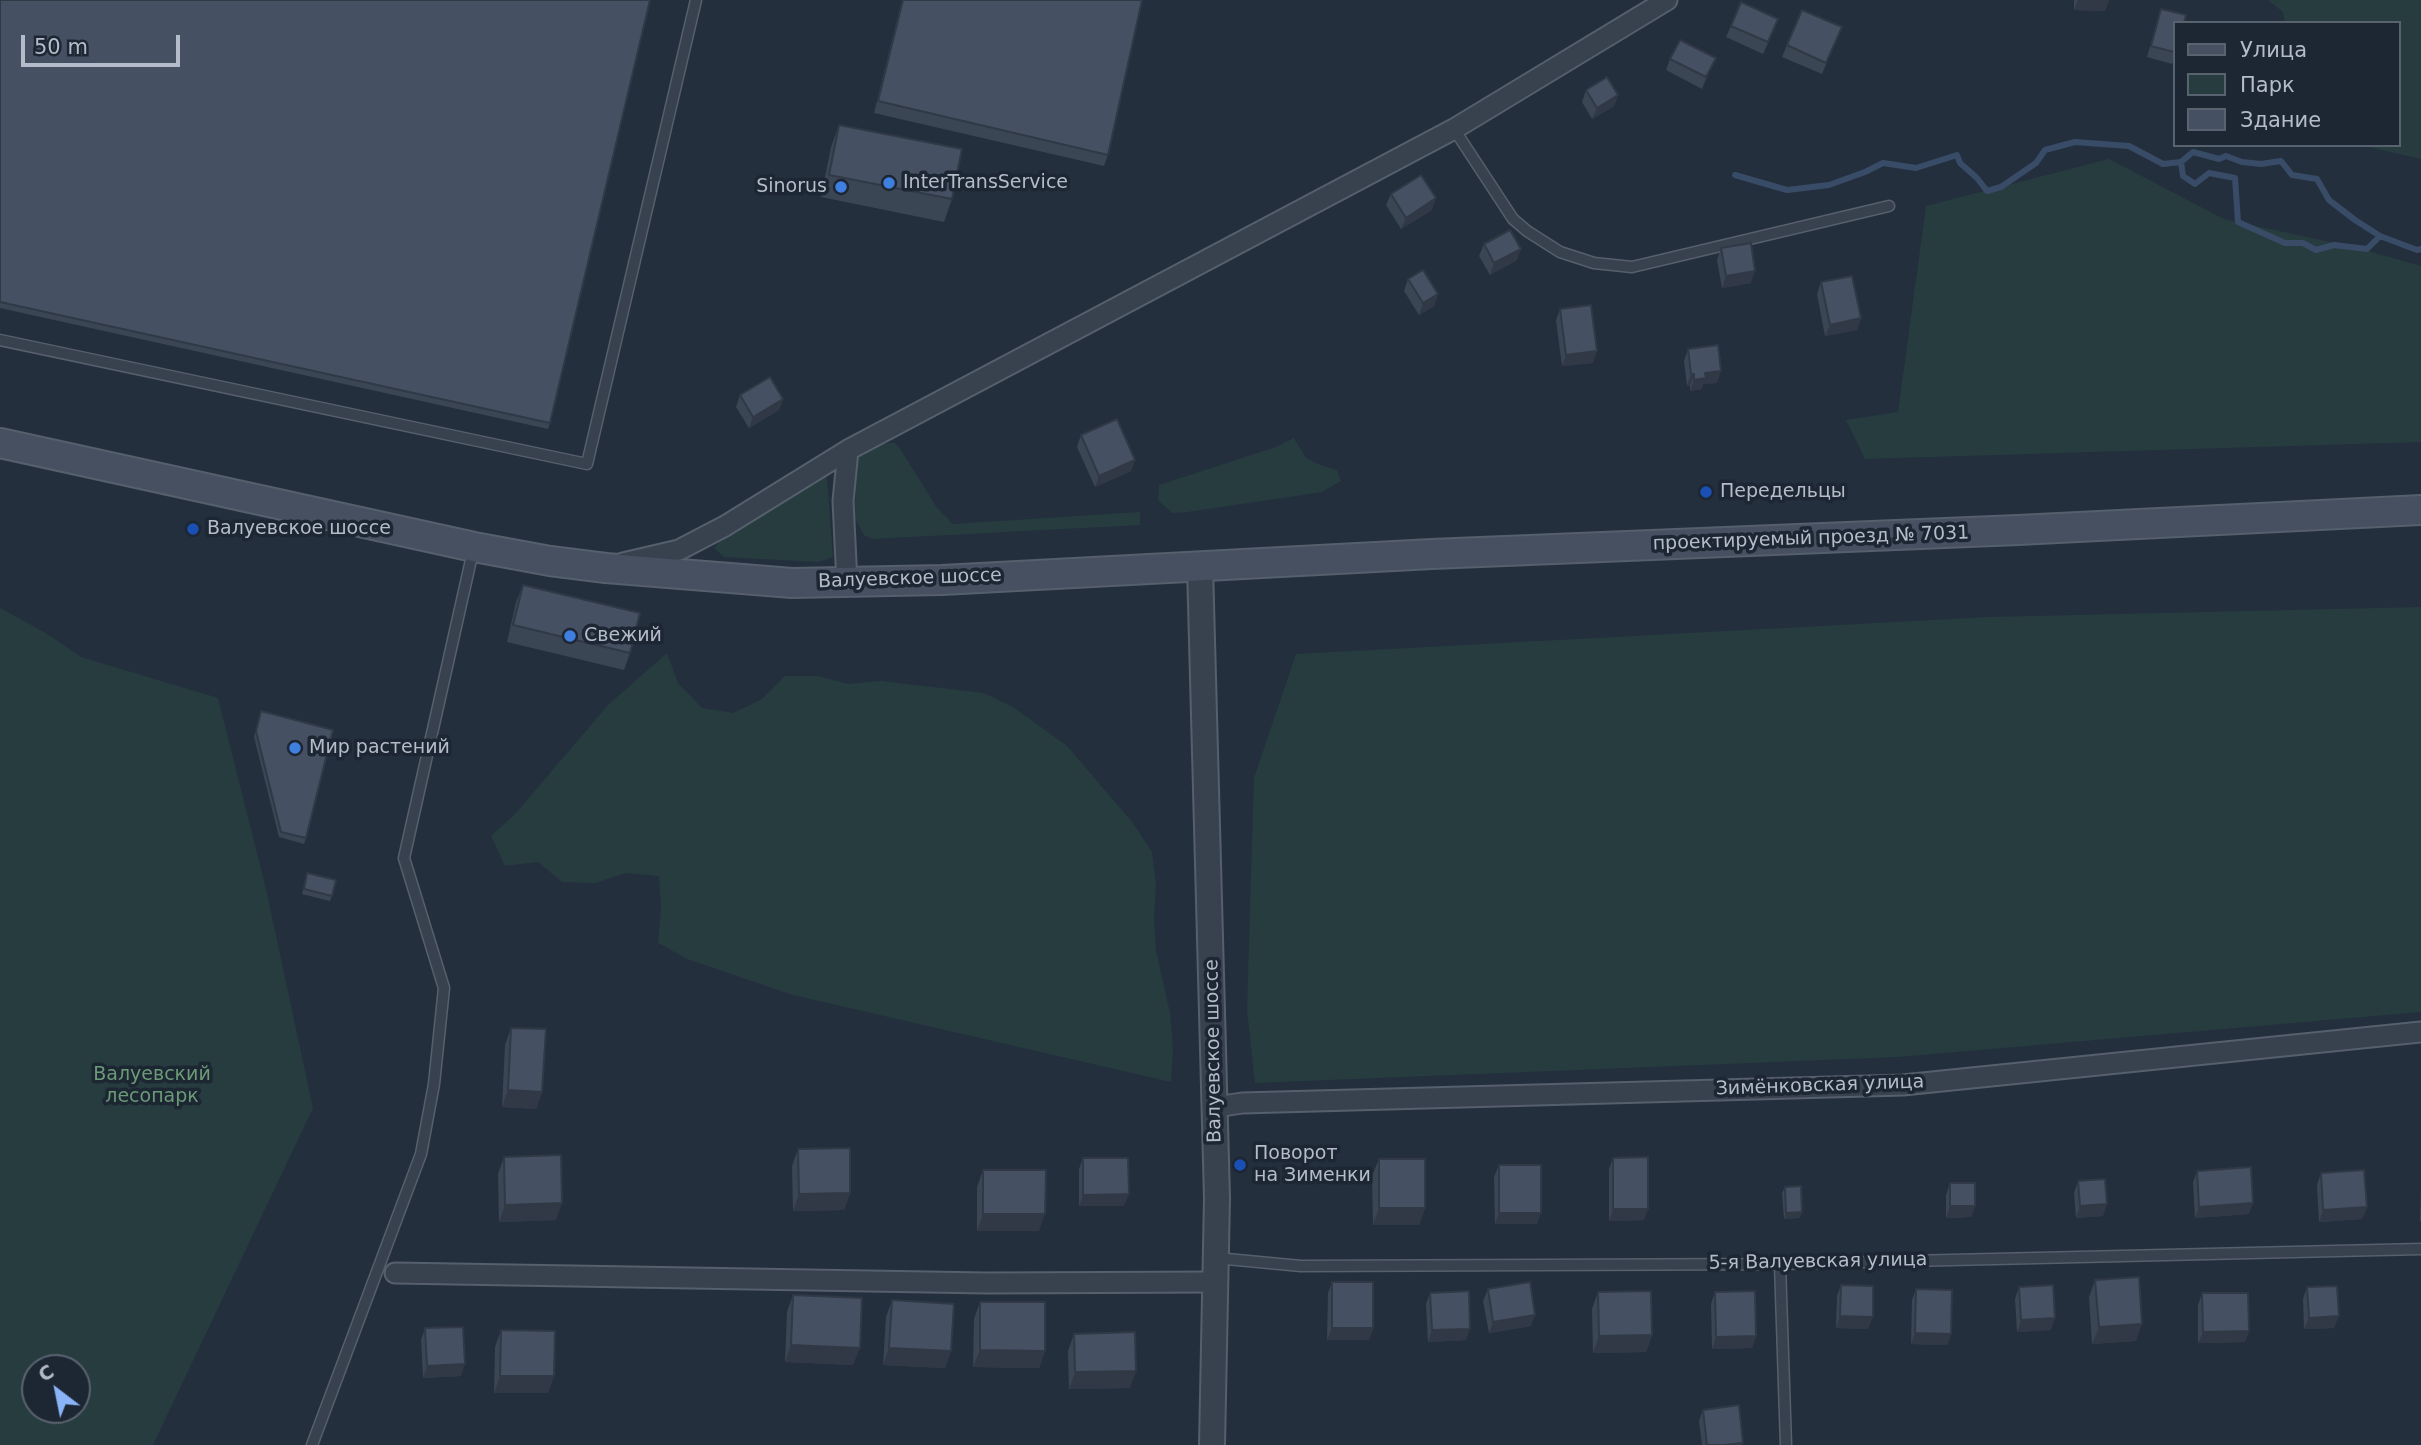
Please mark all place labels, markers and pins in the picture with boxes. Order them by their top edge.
place label: InterTransService [903,172,1068,194]
marker: InterTransService [881,175,897,191]
place label: Sinorus [756,176,827,198]
marker: Sinorus [833,179,849,195]
place label: Передельцы [1720,481,1846,503]
marker: Передельцы [1698,484,1714,500]
place label: Валуевское шоссе [207,518,391,540]
marker: Валуевское шоссе [185,521,201,537]
place label: Свежий [584,625,662,647]
marker: Свежий [562,628,578,644]
place label: Мир растений [309,737,450,759]
marker: Мир растений [287,740,303,756]
place label: Поворот на Зименки [1254,1143,1371,1187]
marker: Поворот на Зименки [1232,1157,1248,1173]

